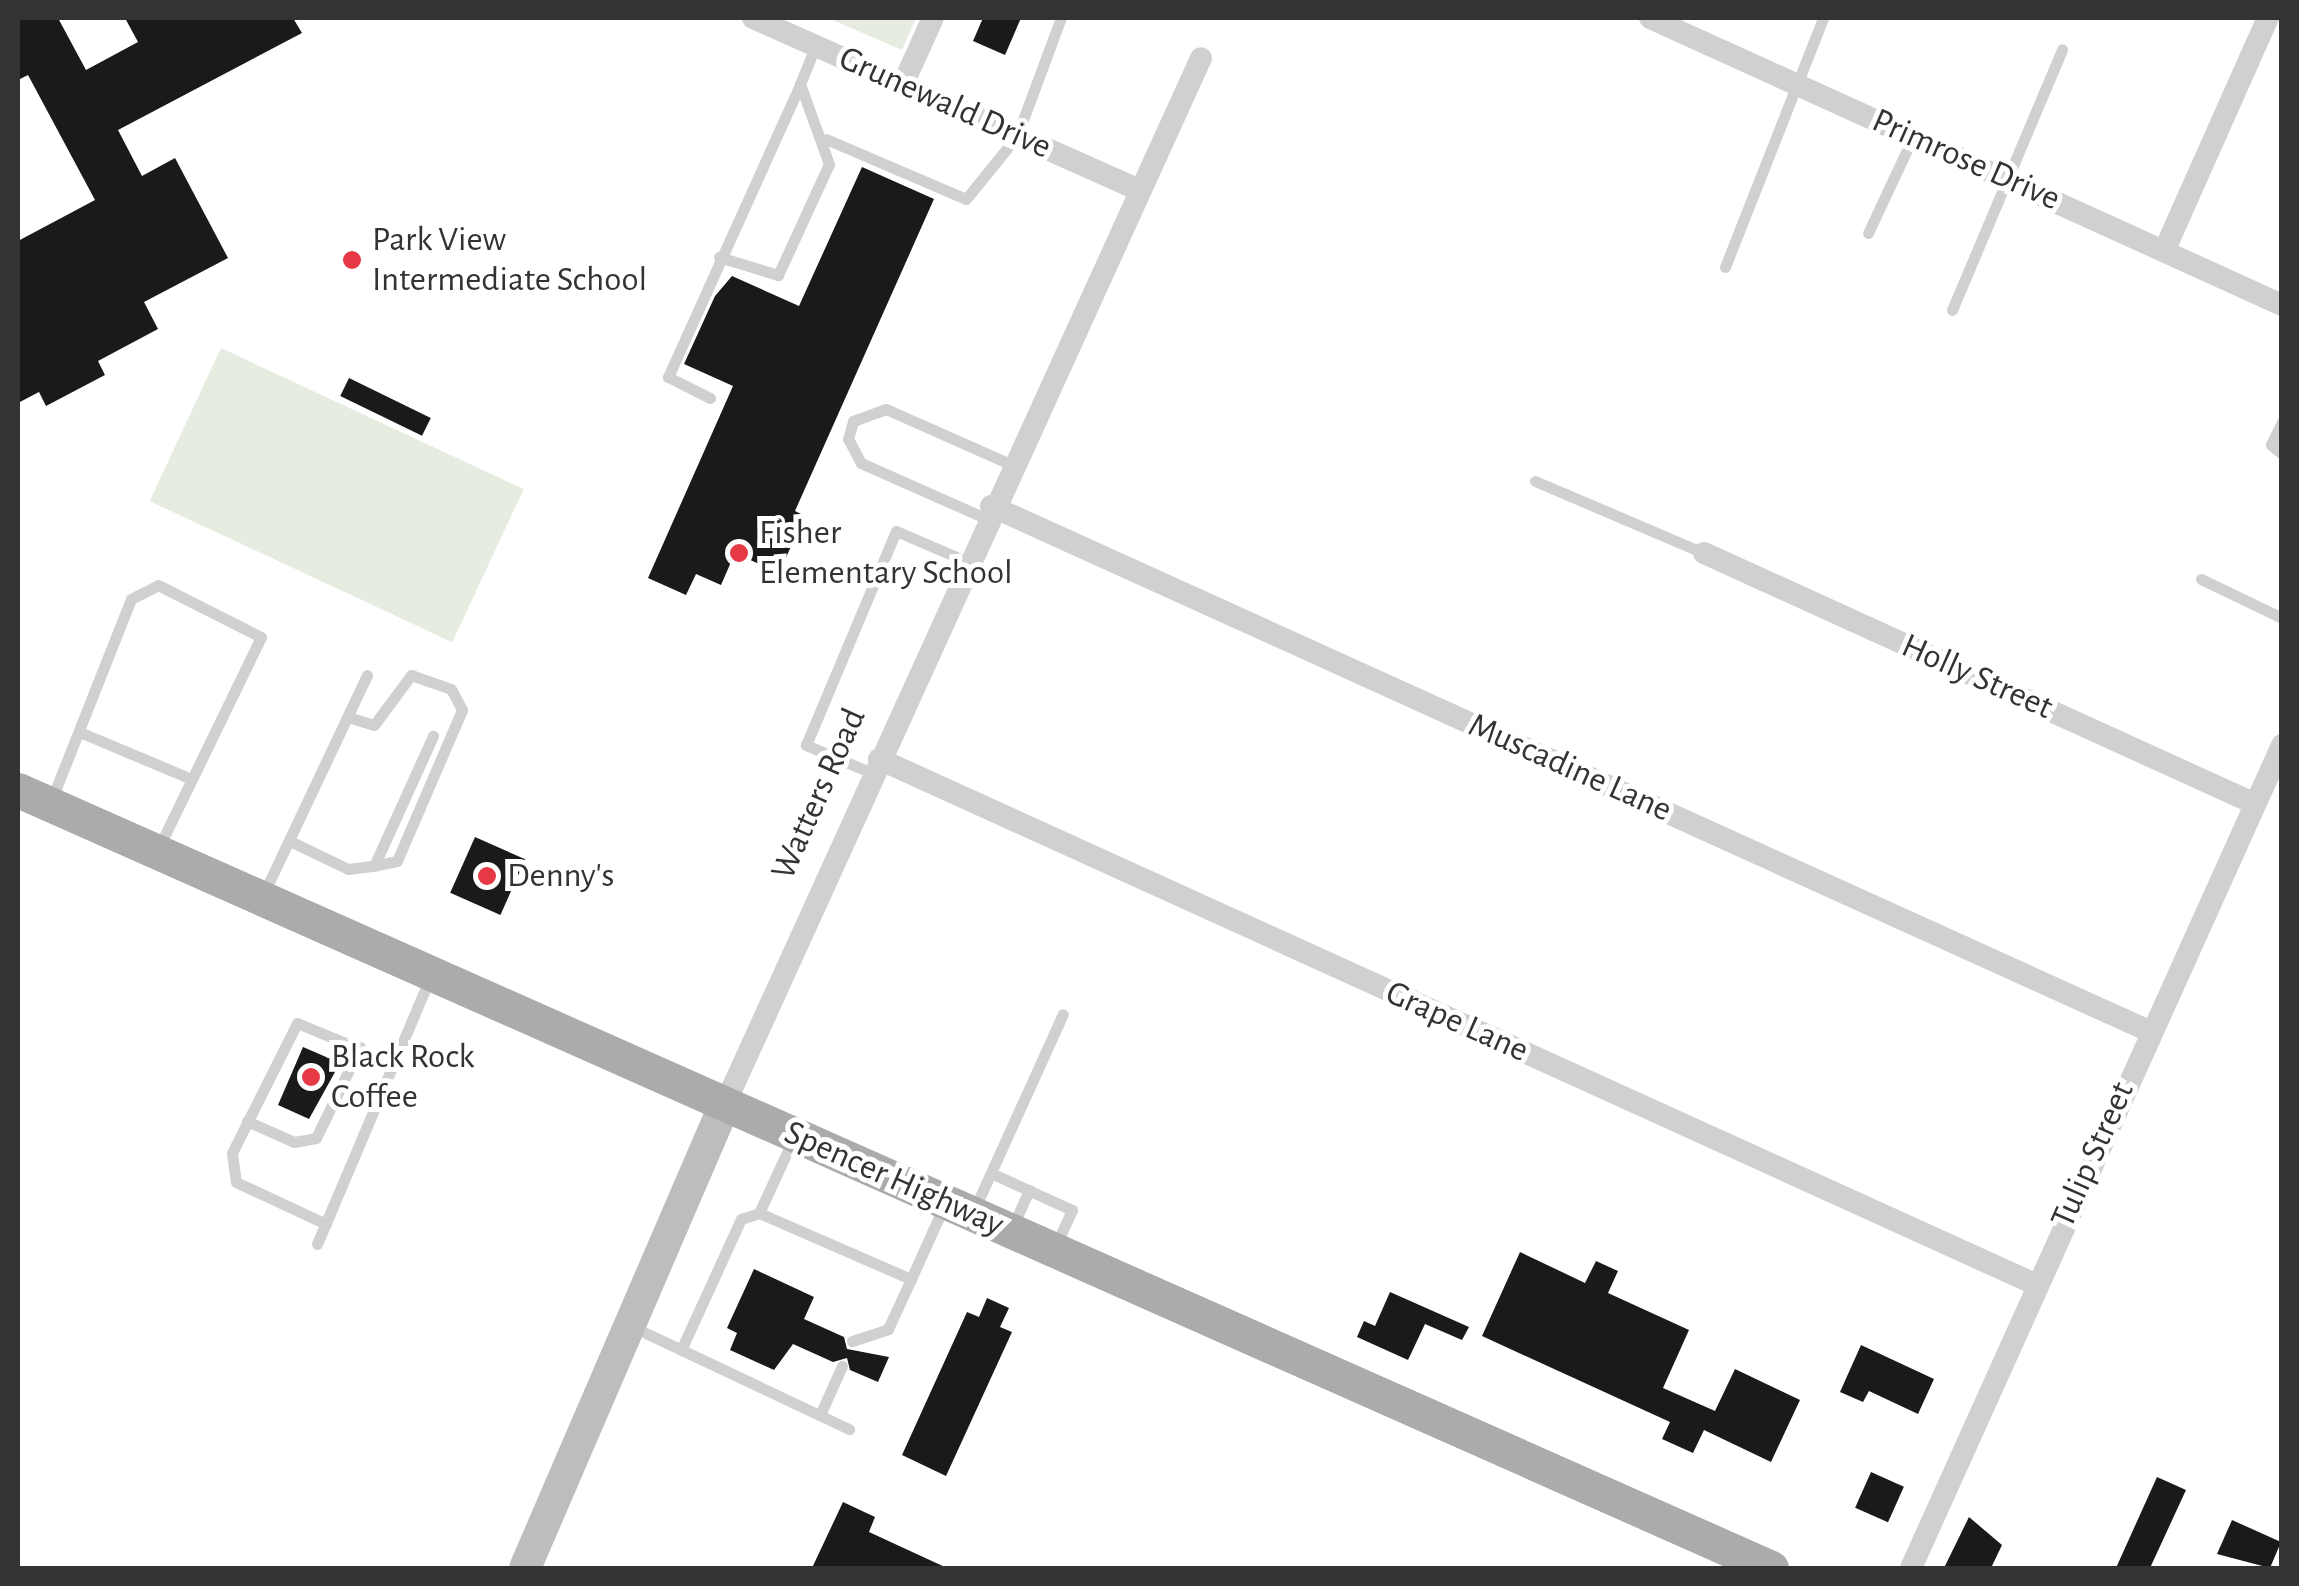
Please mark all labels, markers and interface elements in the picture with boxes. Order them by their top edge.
street label: Grunewald Drive [832,37,1058,169]
street label: Primrose Drive [1866,100,2066,220]
place label: Park View Intermediate School [372,219,647,301]
marker: Park View Intermediate School [341,249,363,271]
place label: Fisher Elementary School [759,512,1013,594]
marker: Fisher Elementary School [728,542,750,564]
street label: Holly Street [1895,625,2059,729]
street label: Watters Road [763,702,875,886]
street label: Muscadine Lane [1462,704,1678,832]
place label: Denny's [507,855,615,897]
marker: Denny's [476,865,498,887]
street label: Grape Lane [1379,972,1535,1072]
place label: Black Rock Coffee [331,1036,475,1118]
marker: Black Rock Coffee [300,1066,322,1088]
street label: Tulip Street [2042,1075,2144,1235]
street label: Spencer Highway [778,1112,1010,1246]

